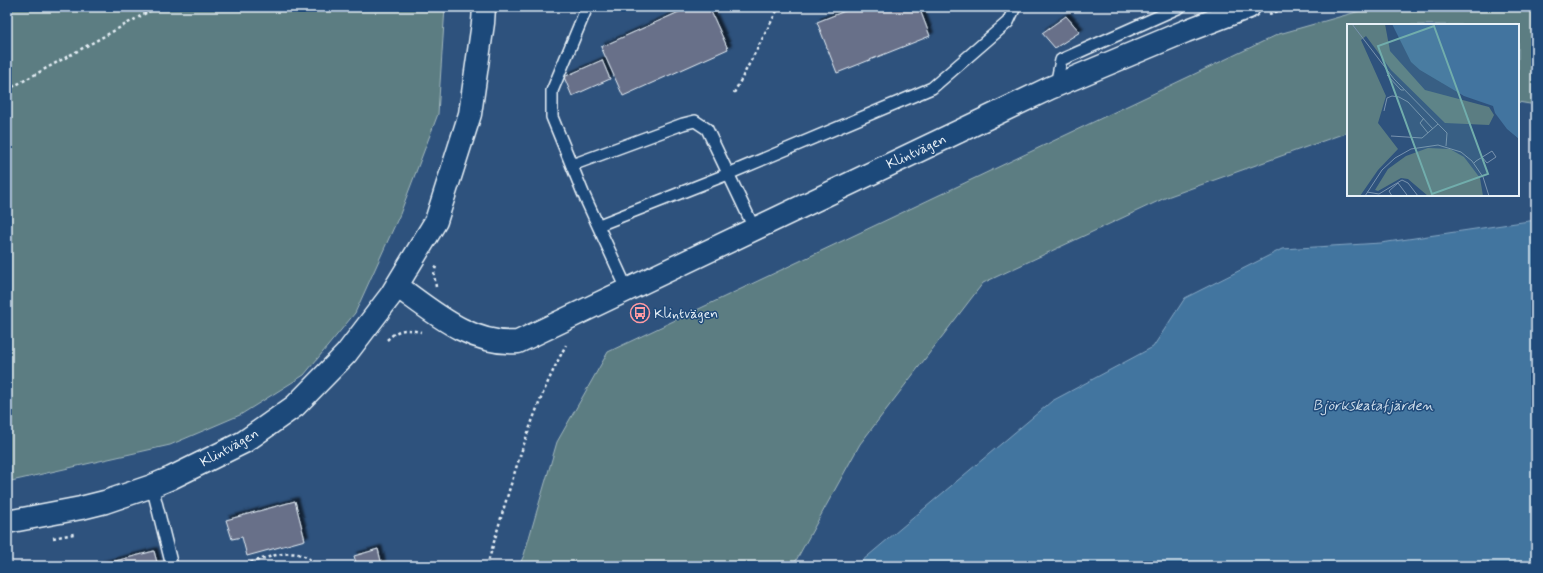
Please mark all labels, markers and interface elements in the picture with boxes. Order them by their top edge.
inset map [1347,24,1519,196]
street label: Klintvägen [884,130,949,174]
bus stop icon: Klintvägen [629,302,651,324]
place label: Klintvägen [654,305,718,323]
water label: Björkskatafjärden [1312,396,1434,416]
street label: Klintvägen [197,424,262,471]

